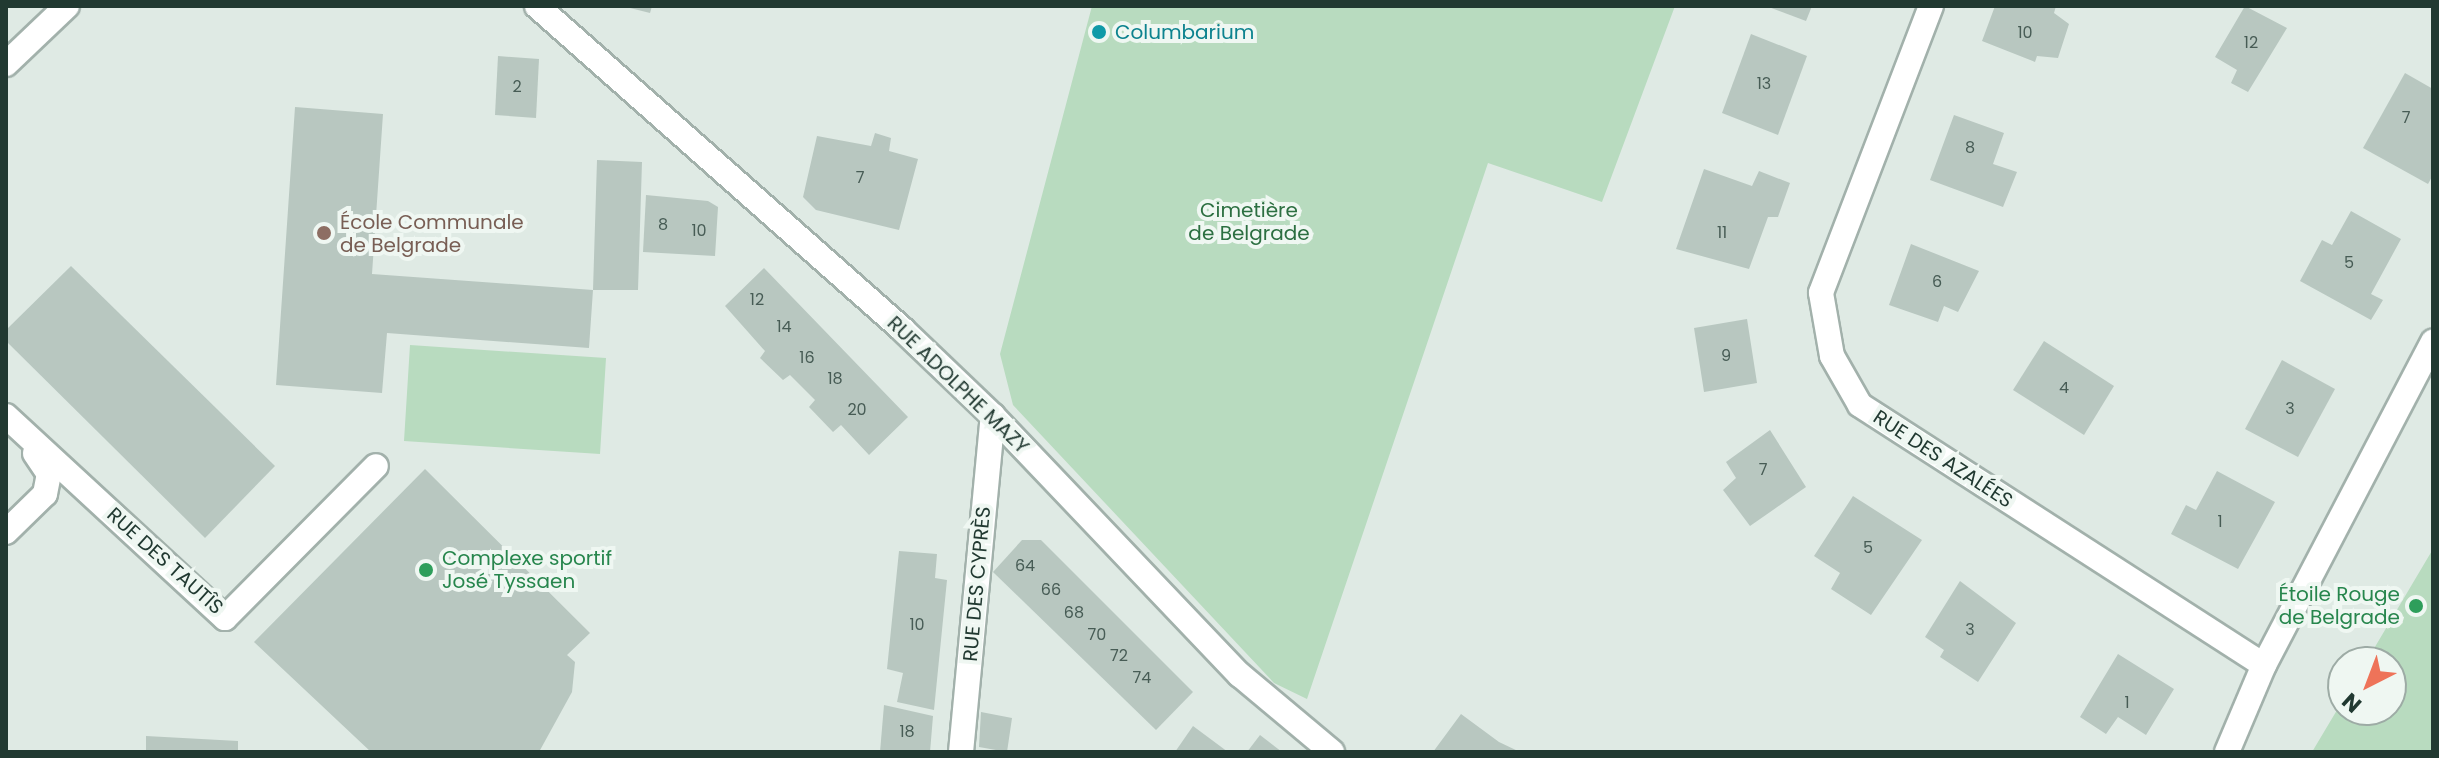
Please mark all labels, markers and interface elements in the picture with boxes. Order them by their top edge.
place label: Columbarium [1115,20,1254,44]
marker: Columbarium [1090,23,1108,41]
house number: 10 [2017,23,2033,43]
house number: 12 [2244,33,2258,53]
house number: 13 [1757,74,1771,94]
house number: 2 [512,77,522,97]
house number: 7 [2402,108,2410,128]
house number: 8 [1965,138,1975,158]
house number: 7 [856,168,864,188]
park label: Cimetière de Belgrade [1188,198,1310,245]
place label: École Communale de Belgrade [340,210,524,257]
house number: 8 [658,215,668,235]
house number: 10 [691,221,707,241]
house number: 11 [1717,223,1727,243]
marker: École Communale de Belgrade [315,224,333,242]
house number: 5 [2344,253,2354,273]
house number: 6 [1932,272,1942,292]
house number: 12 [750,290,764,310]
street label: RUE ADOLPHE MAZY [882,311,1034,459]
house number: 14 [776,317,792,337]
house number: 9 [1721,346,1731,366]
house number: 16 [799,348,815,368]
house number: 18 [827,369,843,389]
house number: 4 [2059,378,2069,398]
house number: 3 [2285,399,2295,419]
house number: 20 [847,400,867,420]
street label: RUE DES AZALÉES [1869,405,2017,513]
house number: 7 [1759,460,1767,480]
street label: RUE DES TAUTÎS [102,503,228,619]
street label: RUE DES CYPRÈS [958,505,996,663]
house number: 1 [2217,512,2223,532]
house number: 5 [1863,538,1873,558]
place label: Complexe sportif José Tyssaen [442,546,612,593]
house number: 64 [1015,556,1035,576]
marker: Complexe sportif José Tyssaen [417,561,435,579]
house number: 66 [1041,580,1061,600]
place label: Étoile Rouge de Belgrade [2278,582,2400,629]
marker: Étoile Rouge de Belgrade [2407,597,2425,615]
house number: 68 [1064,603,1084,623]
house number: 10 [909,615,925,635]
house number: 3 [1965,620,1975,640]
house number: 70 [1088,625,1106,645]
house number: 72 [1110,646,1128,666]
north arrow [2327,646,2407,726]
house number: 74 [1133,668,1151,688]
text: N [2335,686,2368,720]
house number: 1 [2124,693,2130,713]
house number: 18 [899,722,915,742]

